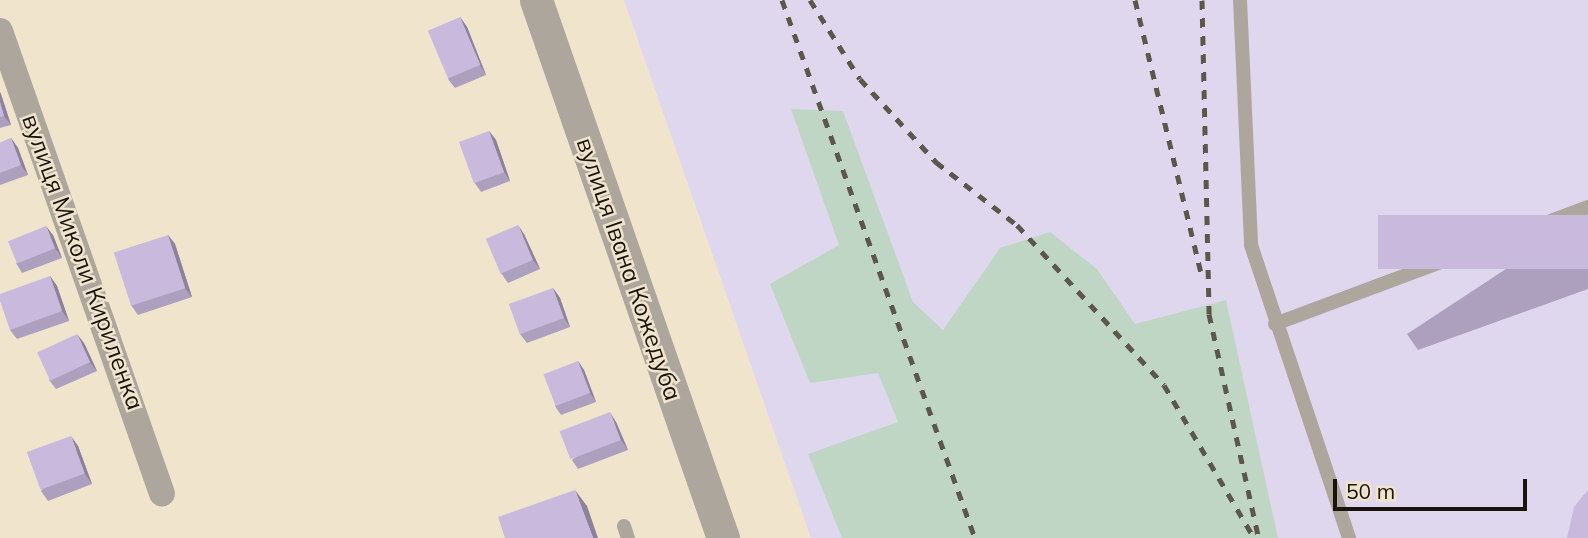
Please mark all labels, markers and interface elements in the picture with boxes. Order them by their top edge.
street label: вулиця Миколи Кириленка [16,110,150,414]
street label: вулиця Івана Кожедуба [570,134,688,404]
scale bar [1336,464,1530,508]
text: 50 m [1346,478,1395,504]

